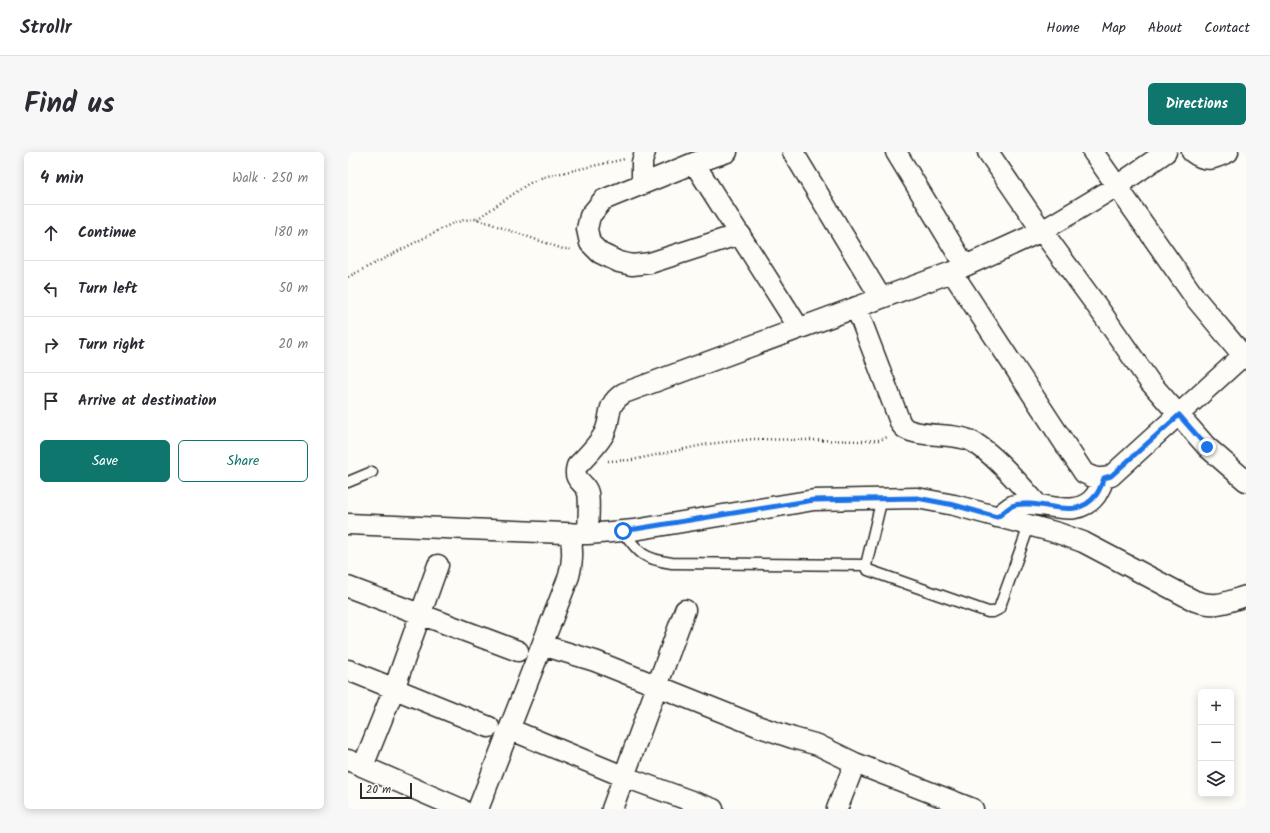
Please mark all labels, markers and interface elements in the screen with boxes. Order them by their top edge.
text: Strollr [20,13,72,43]
text: Home [1046,17,1080,39]
text: Map [1102,17,1126,39]
text: About [1148,17,1182,39]
text: Contact [1204,17,1250,39]
text: Find us [24,82,115,127]
button: Directions [1148,83,1246,125]
text: 4 min [40,165,84,192]
text: Walk · 250 m [232,168,308,189]
text: Continue [78,221,136,245]
icon: ahead [40,222,62,244]
text: 180 m [274,222,308,243]
text: Turn left [78,277,138,301]
icon: left [40,278,62,300]
text: 50 m [279,278,308,299]
text: Turn right [78,333,145,357]
icon: right [40,334,62,356]
text: 20 m [278,334,308,355]
text: Arrive at destination [78,389,217,413]
icon: arrive [40,390,62,412]
route end [1198,438,1216,456]
button: Save [40,440,170,482]
button: Share [178,440,308,482]
route start [614,522,632,540]
map controls [1198,689,1234,797]
button: + [1198,689,1234,725]
button: − [1198,725,1234,761]
button: layers [1198,761,1234,797]
scale bar [360,781,412,800]
text: 20 m [366,781,391,799]

